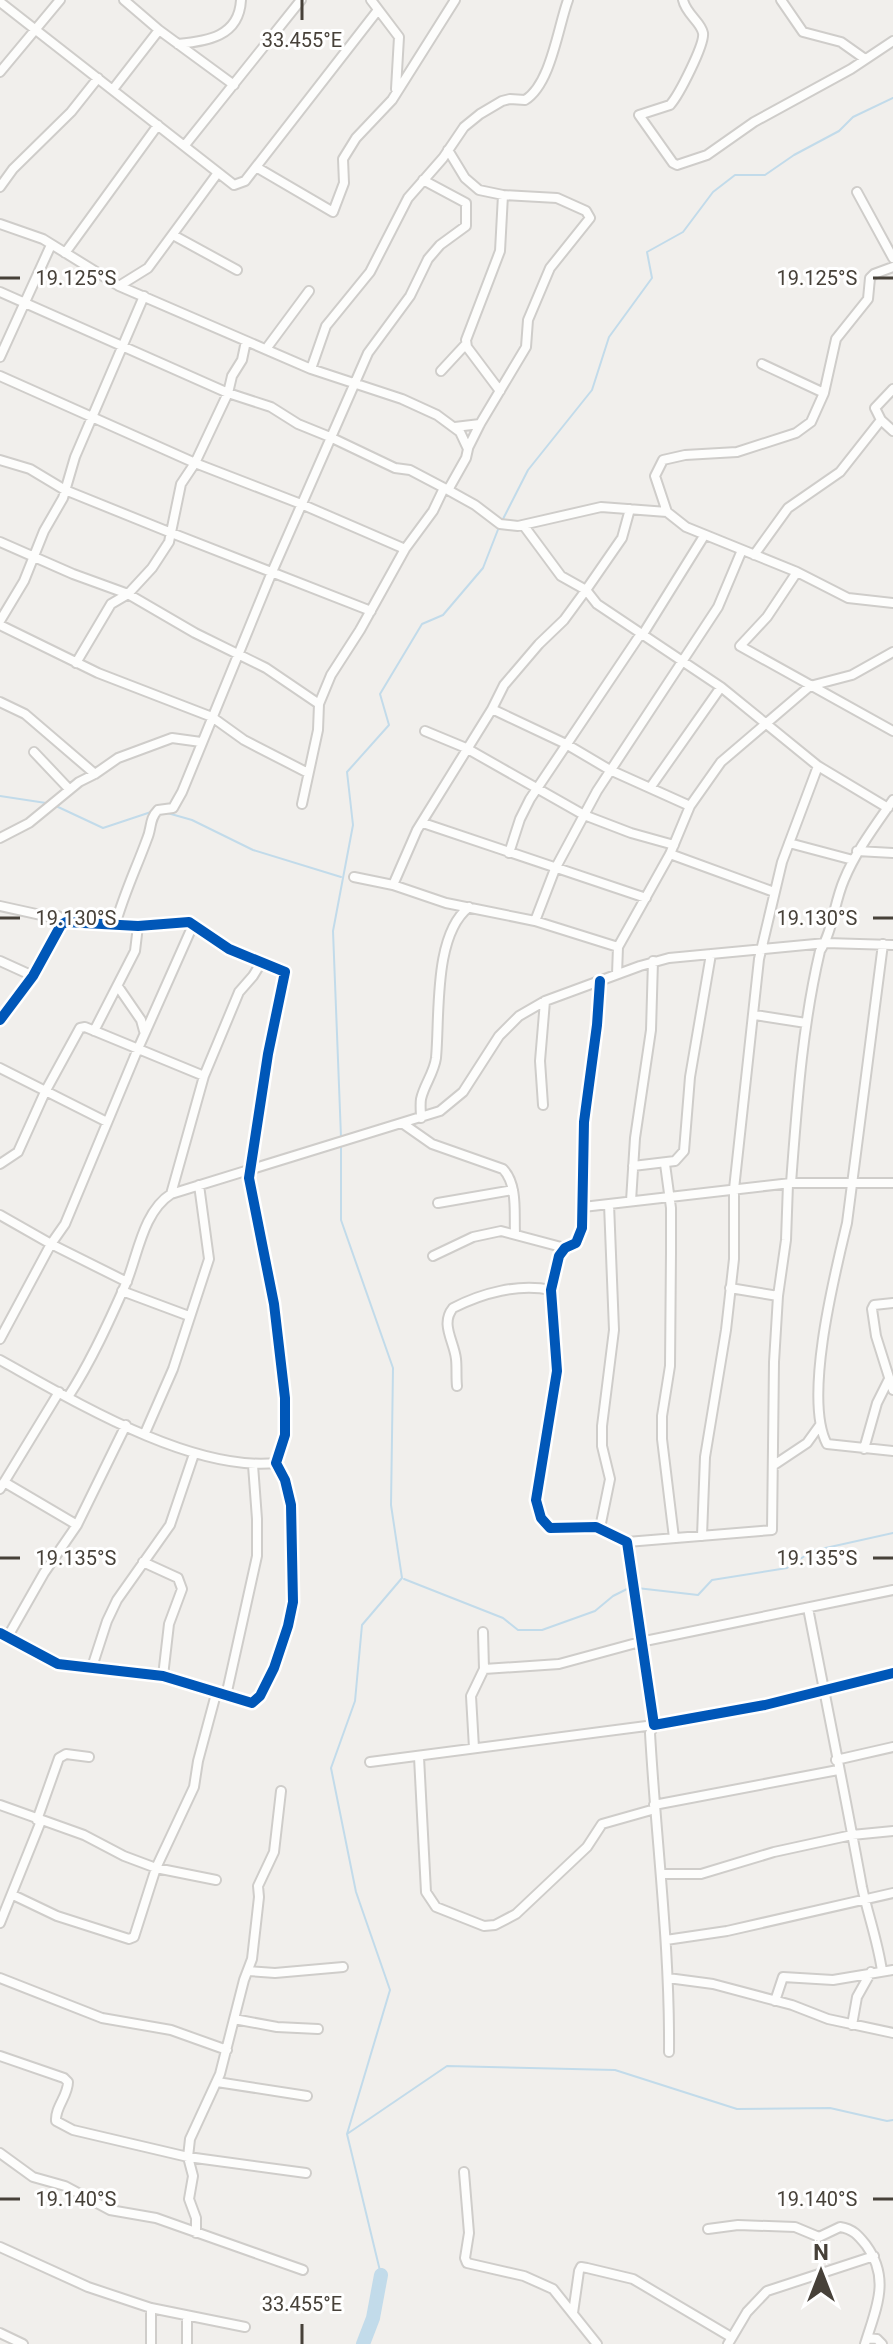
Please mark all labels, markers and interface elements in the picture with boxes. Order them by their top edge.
text: 33.455°E [262,28,342,52]
text: 19.125°S [36,266,117,290]
text: 19.125°S [777,266,858,290]
text: 19.130°S [36,906,117,930]
text: 19.130°S [777,906,858,930]
text: 19.135°S [36,1546,117,1570]
text: 19.135°S [777,1546,858,1570]
text: 19.140°S [36,2187,117,2211]
text: 19.140°S [777,2187,858,2211]
north arrow [781,2232,861,2312]
text: N [813,2240,829,2265]
text: 33.455°E [262,2292,342,2316]

